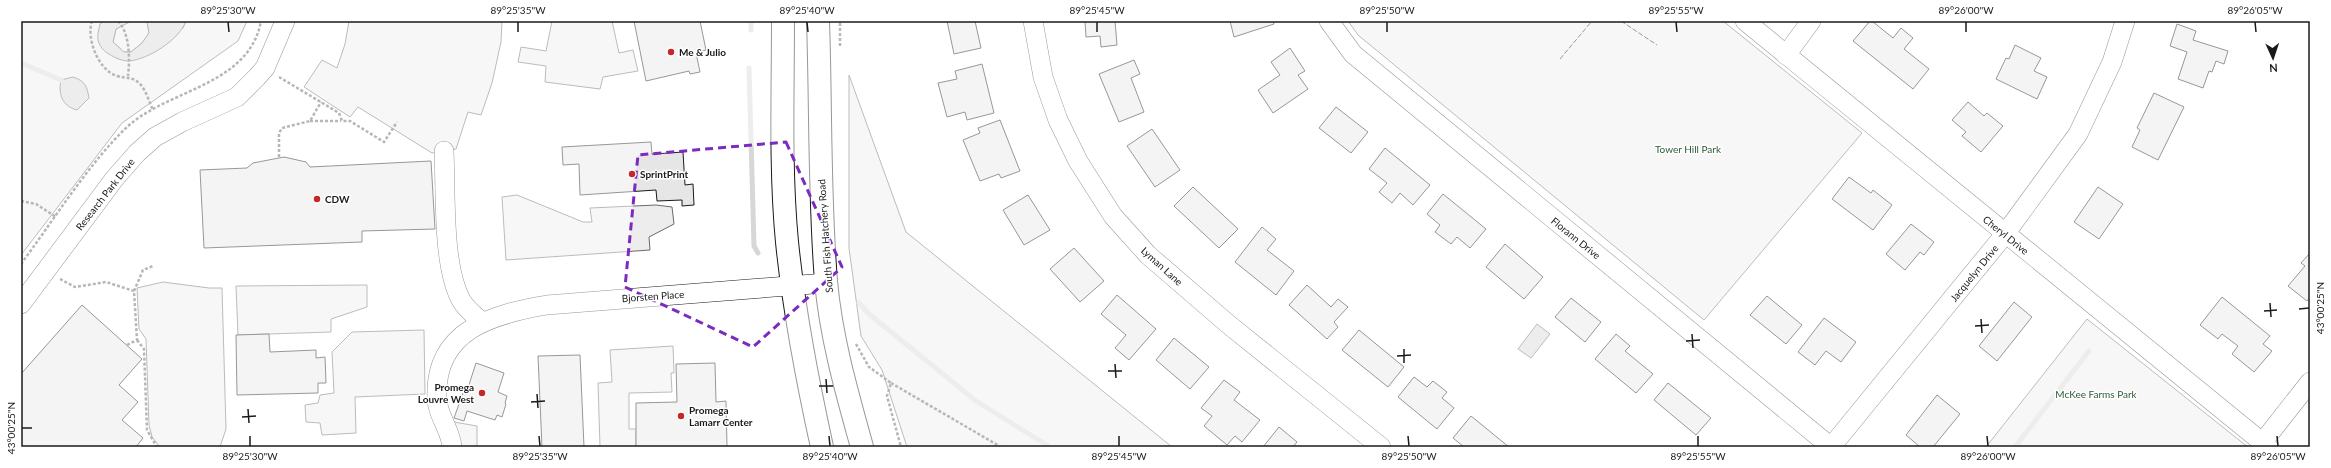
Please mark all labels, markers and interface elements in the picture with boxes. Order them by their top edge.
text: 89°25'30"W [200,4,256,16]
text: 89°25'35"W [490,4,546,16]
text: 89°25'40"W [779,4,835,16]
text: 89°25'45"W [1069,4,1125,16]
text: 89°25'50"W [1359,4,1415,16]
text: 89°25'55"W [1648,4,1704,16]
text: 89°26'00"W [1938,4,1994,16]
text: 89°26'05"W [2227,4,2283,16]
north arrow [2253,38,2293,78]
place label: Me & Julio [679,46,726,58]
marker: Me & Julio [666,47,676,57]
text: N [2269,62,2278,75]
park label: Tower Hill Park [1655,143,1722,155]
street label: Research Park Drive [73,156,137,232]
place label: SprintPrint [640,168,689,180]
marker: SprintPrint [627,169,637,179]
street label: South Fish Hatchery Road [815,179,835,293]
place label: CDW [325,193,350,205]
marker: CDW [312,194,322,204]
street label: Cheryl Drive [1981,213,2031,257]
street label: Florann Drive [1549,215,1603,261]
street label: Jacquelyn Drive [1947,242,2001,304]
street label: Lyman Lane [1139,244,1185,288]
text: 43°00'25"N [2314,282,2326,334]
street label: Bjorsten Place [621,288,685,304]
place label: Promega Louvre West [418,381,474,405]
marker: Promega Louvre West [477,388,487,398]
park label: McKee Farms Park [2055,388,2138,400]
text: 43°00'25"N [5,402,17,454]
place label: Promega Lamarr Center [689,404,753,428]
marker: Promega Lamarr Center [676,411,686,421]
text: 89°25'30"W [222,450,278,462]
text: 89°25'35"W [512,450,568,462]
text: 89°25'40"W [802,450,858,462]
text: 89°25'45"W [1091,450,1147,462]
text: 89°25'50"W [1381,450,1437,462]
text: 89°25'55"W [1670,450,1726,462]
text: 89°26'00"W [1960,450,2016,462]
text: 89°26'05"W [2250,450,2306,462]

